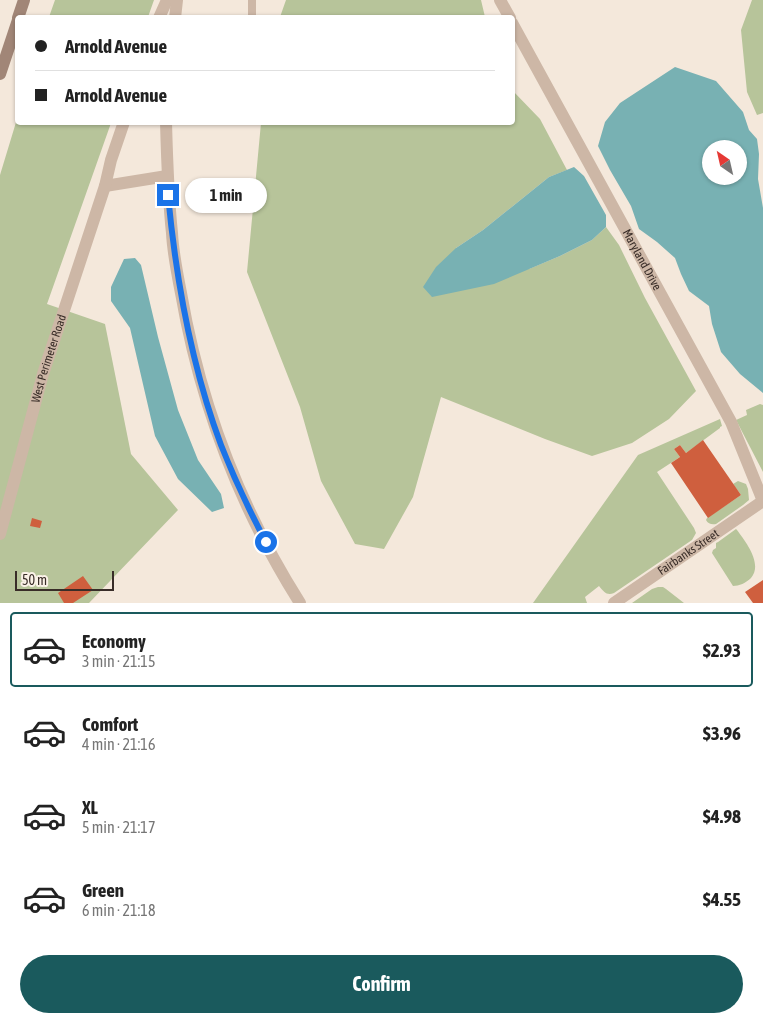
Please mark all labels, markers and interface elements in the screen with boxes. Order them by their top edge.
text: Arnold Avenue [65,35,167,57]
text: Arnold Avenue [65,84,167,106]
north arrow [702,140,748,185]
map controls [702,140,747,185]
callout: 1 min [186,178,268,212]
route end [157,184,179,206]
text: 1 min [210,186,242,204]
street label: Maryland Drive [620,227,664,293]
street label: West Perimeter Road [29,313,69,404]
street label: Fairbanks Street [655,526,722,578]
route start [255,531,277,553]
scale bar [15,568,114,591]
text: 50 m [22,572,47,588]
icon: car [22,627,67,672]
text: Economy [82,630,146,652]
text: $2.93 [703,639,741,661]
text: 3 min · 21:15 [82,652,155,670]
icon: car [22,710,67,755]
text: Comfort [82,713,138,735]
text: $3.96 [703,722,741,744]
text: 4 min · 21:16 [82,735,155,753]
icon: car [22,793,67,838]
text: XL [82,796,98,818]
text: $4.98 [703,805,741,827]
text: 5 min · 21:17 [82,818,155,836]
icon: car [22,876,67,921]
text: Green [82,879,124,901]
text: $4.55 [703,888,741,910]
text: 6 min · 21:18 [82,901,155,919]
button: Confirm [20,955,743,1013]

